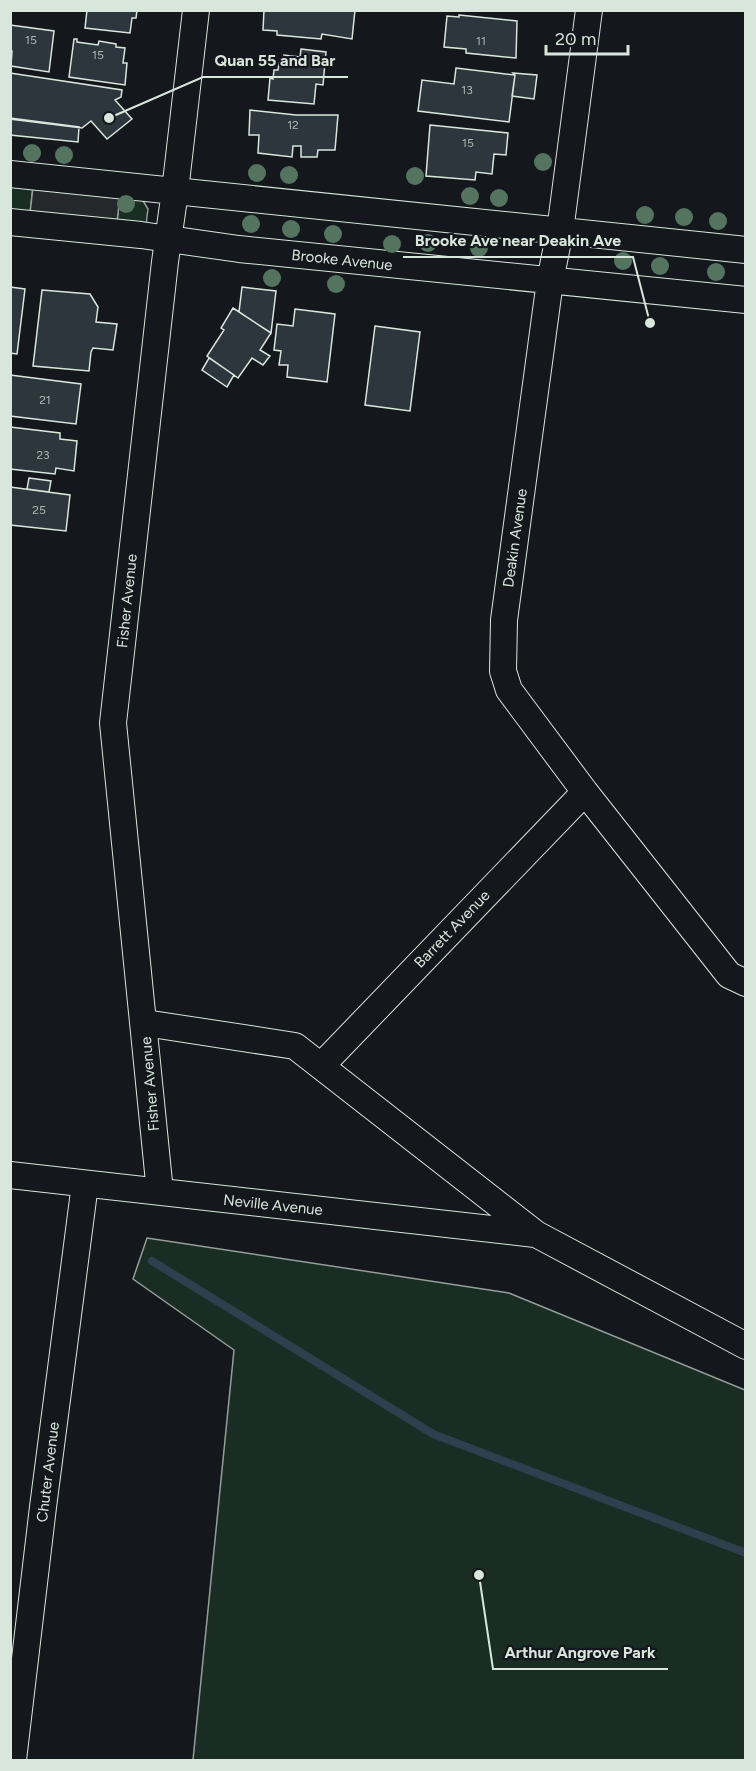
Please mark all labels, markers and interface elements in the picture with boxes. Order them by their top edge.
scale bar [546,18,628,56]
text: 20 m [555,28,596,50]
house number: 15 [25,33,37,47]
house number: 11 [476,34,486,48]
callout: Quan 55 and Bar [203,43,348,77]
house number: 15 [92,48,104,62]
text: Quan 55 and Bar [215,51,335,70]
house number: 13 [461,83,473,97]
house number: 12 [287,118,299,132]
house number: 15 [462,136,474,150]
callout: Brooke Ave near Deakin Ave [403,223,633,257]
text: Brooke Ave near Deakin Ave [415,231,621,250]
street label: Brooke Avenue [291,246,393,274]
house number: 21 [39,393,51,407]
house number: 23 [36,448,50,462]
street label: Deakin Avenue [499,487,531,589]
house number: 25 [32,503,46,517]
street label: Fisher Avenue [113,553,141,649]
street label: Barrett Avenue [410,886,494,972]
street label: Fisher Avenue [137,1036,163,1132]
street label: Neville Avenue [222,1191,324,1219]
street label: Chuter Avenue [33,1421,63,1523]
callout: Arthur Angrove Park [493,1635,668,1669]
text: Arthur Angrove Park [504,1643,656,1662]

